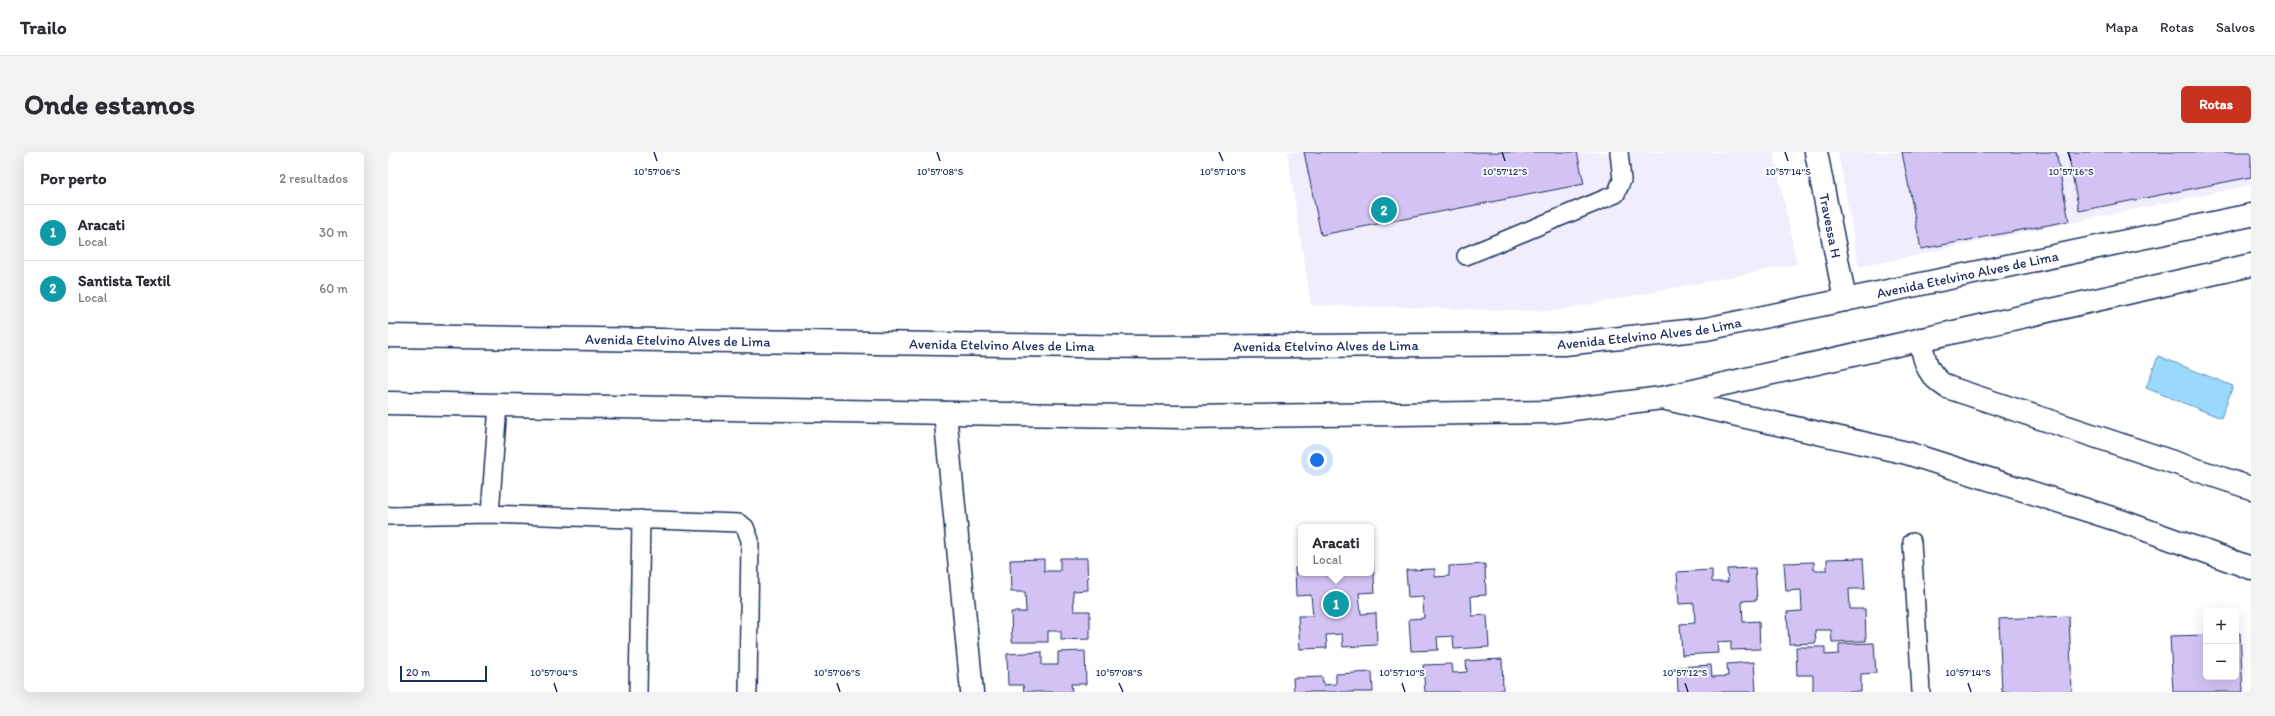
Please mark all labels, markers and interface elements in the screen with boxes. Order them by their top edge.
text: Trailo [20,16,67,39]
text: Mapa [2106,19,2138,36]
text: Rotas [2160,19,2194,36]
text: Salvos [2216,19,2255,36]
button: Rotas [2181,86,2251,123]
text: Onde estamos [24,87,195,121]
text: 10°57'06"S [634,165,681,178]
text: 10°57'08"S [917,165,964,178]
text: 10°57'10"S [1200,165,1246,178]
text: 10°57'12"S [1483,165,1528,178]
text: 10°57'14"S [1765,165,1811,178]
text: 10°57'16"S [2048,165,2094,178]
text: Por perto [40,168,107,188]
text: 2 resultados [279,171,348,186]
street label: Travessa H [1816,192,1845,259]
pin: 2 [1371,195,1397,225]
text: Aracati [78,216,125,234]
text: 1 [50,225,56,240]
text: 30 m [319,225,348,240]
text: Local [78,234,107,249]
street label: Avenida Etelvino Alves de Lima [1875,247,2061,302]
text: Santista Textil [78,272,171,290]
text: 2 [50,281,56,296]
text: 60 m [319,281,348,296]
text: Local [78,290,107,305]
street label: Avenida Etelvino Alves de Lima [1557,313,1744,353]
street label: Avenida Etelvino Alves de Lima [585,330,772,350]
street label: Avenida Etelvino Alves de Lima [909,335,1096,355]
street label: Avenida Etelvino Alves de Lima [1233,337,1419,355]
your location [1307,450,1327,470]
popup [1298,524,1374,576]
text: Aracati [1312,534,1360,552]
text: Local [1312,552,1342,567]
pin: 1 [1323,589,1349,619]
map controls [2203,608,2239,680]
button: + [2203,608,2239,644]
button: − [2203,644,2239,680]
scale bar [400,664,487,683]
text: 20 m [406,666,430,679]
text: 10°57'04"S [530,666,578,679]
text: 10°57'06"S [814,666,861,679]
text: 10°57'08"S [1096,666,1143,679]
text: 10°57'10"S [1379,666,1425,679]
text: 10°57'12"S [1663,666,1708,679]
text: 10°57'14"S [1945,666,1991,679]

